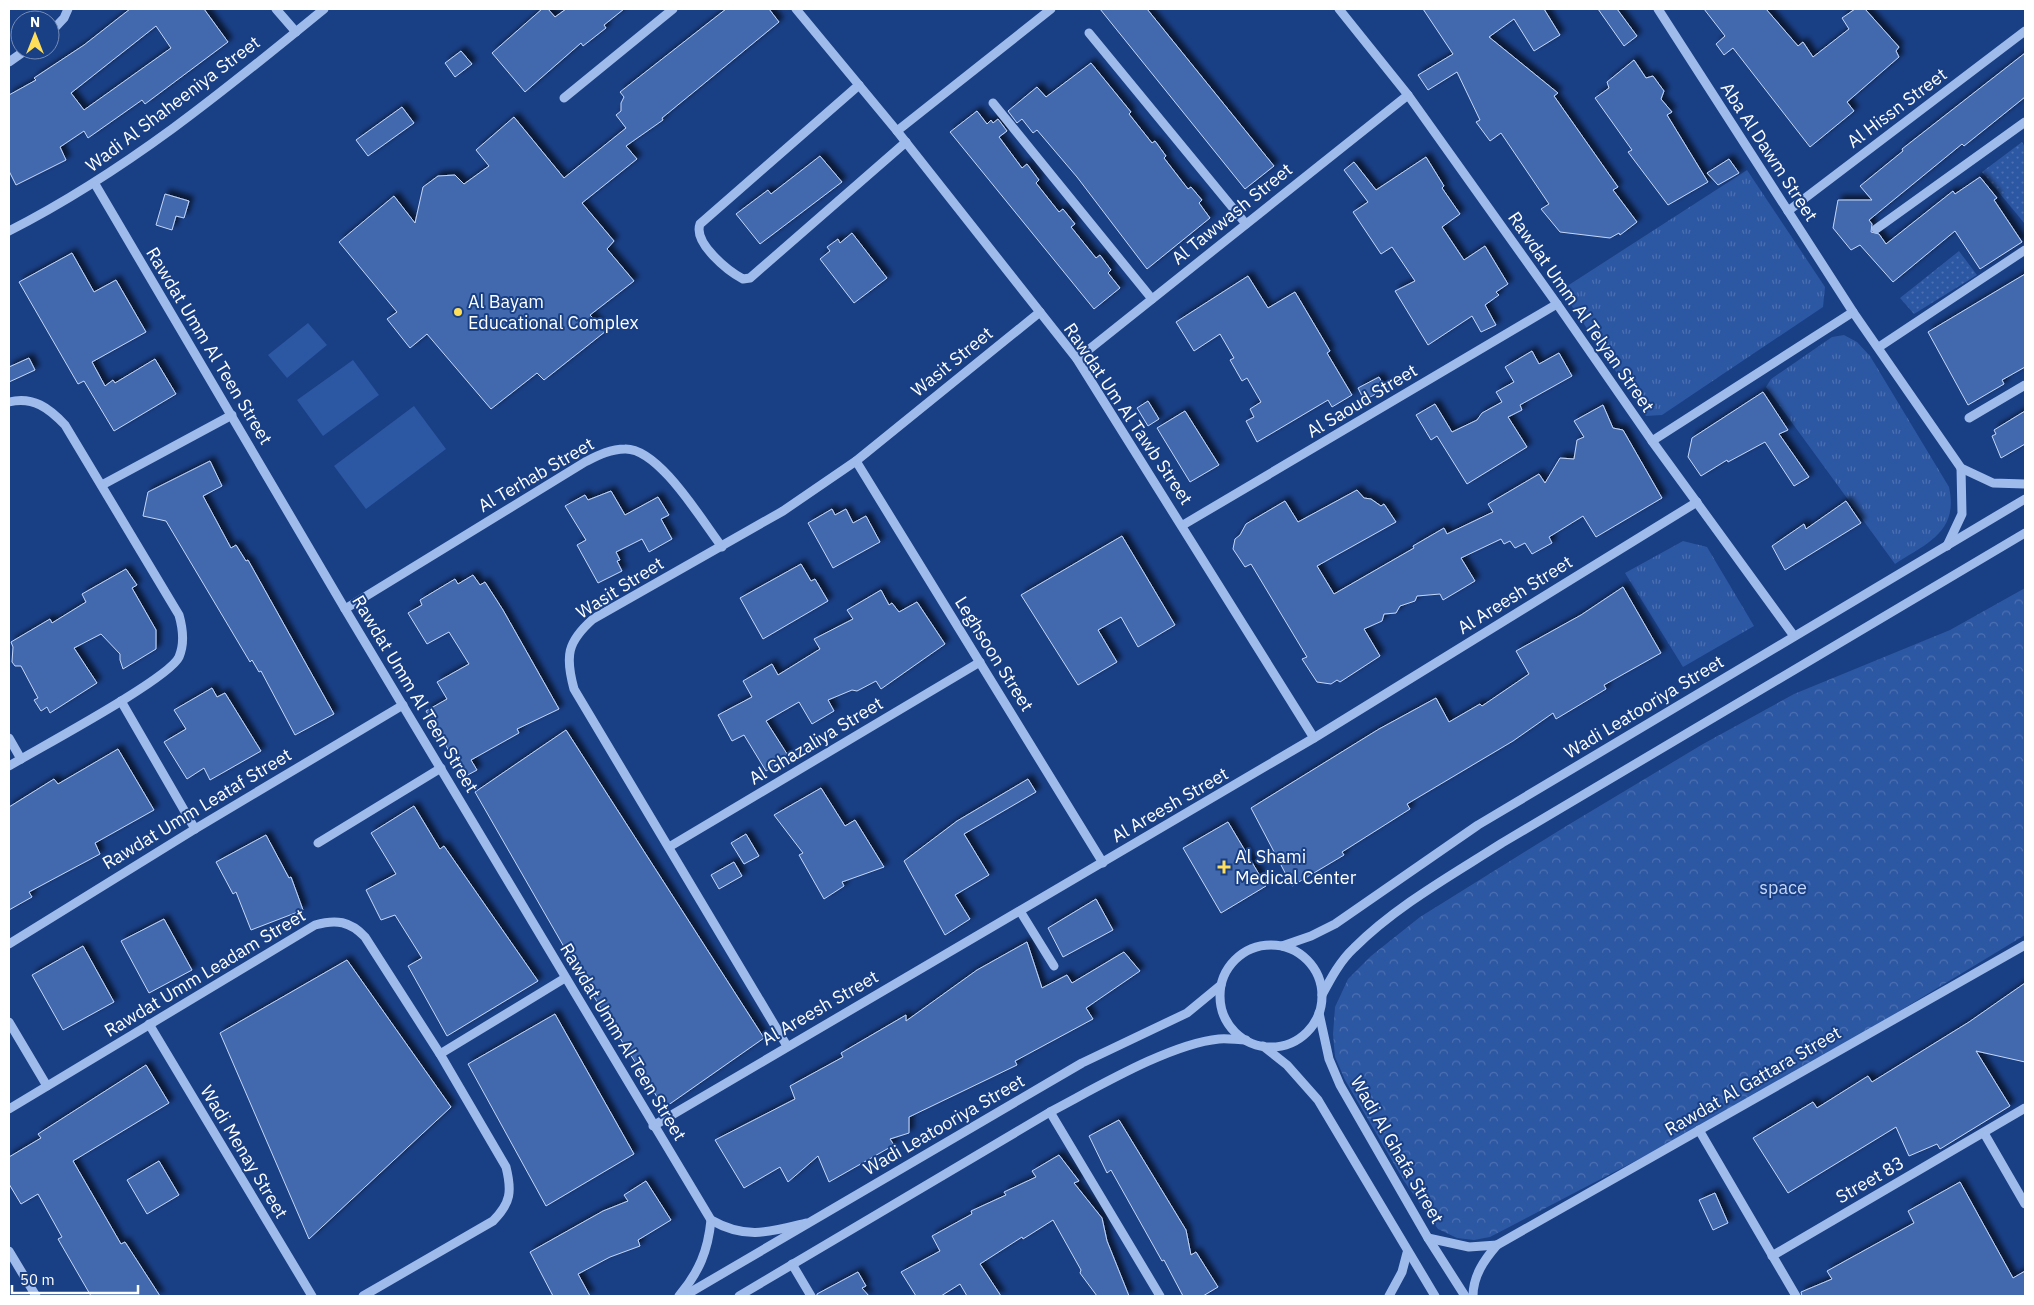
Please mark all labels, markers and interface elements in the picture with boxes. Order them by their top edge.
north arrow [10,10,60,60]
text: N [30,13,40,31]
street label: Wadi Al Shaheeniya Street [81,31,264,177]
street label: Al Hissn Street [1842,63,1951,153]
street label: Aba Al Dawm Street [1716,78,1823,226]
street label: Al Tawwash Street [1167,158,1297,269]
street label: Rawdat Umm Al Telyan Street [1503,207,1660,416]
street label: Rawdat Umm Al Teen Street [141,243,278,449]
place label: Al Bayam Educational Complex [468,290,639,334]
marker: Al Bayam Educational Complex [452,306,464,318]
street label: Rawdat Um Al Tawb Street [1059,318,1198,509]
street label: Wasit Street [906,322,997,402]
street label: Al Saoud Street [1302,358,1421,443]
street label: Al Terhab Street [474,432,598,517]
street label: Al Areesh Street [1453,550,1576,639]
street label: Wasit Street [572,552,668,623]
street label: Rawdat Umm Al Teen Street [347,591,484,797]
street label: Leghsoon Street [950,592,1039,715]
street label: Wadi Leatooriya Street [1560,650,1728,763]
street label: Al Ghazaliya Street [745,691,887,790]
street label: Rawdat Umm Leataf Street [98,743,296,874]
street label: Al Areesh Street [1107,762,1232,847]
place label: Al Shami Medical Center [1235,845,1357,889]
marker: Al Shami Medical Center [1217,860,1231,874]
park label: space [1759,876,1807,899]
street label: Rawdat Umm Leadam Street [100,903,310,1042]
street label: Rawdat Umm Al Teen Street [555,939,692,1145]
street label: Al Areesh Street [757,965,882,1050]
street label: Rawdat Al Gattara Street [1660,1021,1845,1141]
street label: Wadi Leatooriya Street [859,1069,1029,1180]
street label: Wadi Al Ghafa Street [1346,1072,1449,1228]
street label: Wadi Menay Street [196,1081,293,1223]
street label: Street 83 [1831,1151,1908,1208]
scale bar [12,1262,139,1294]
text: 50 m [20,1270,55,1289]

